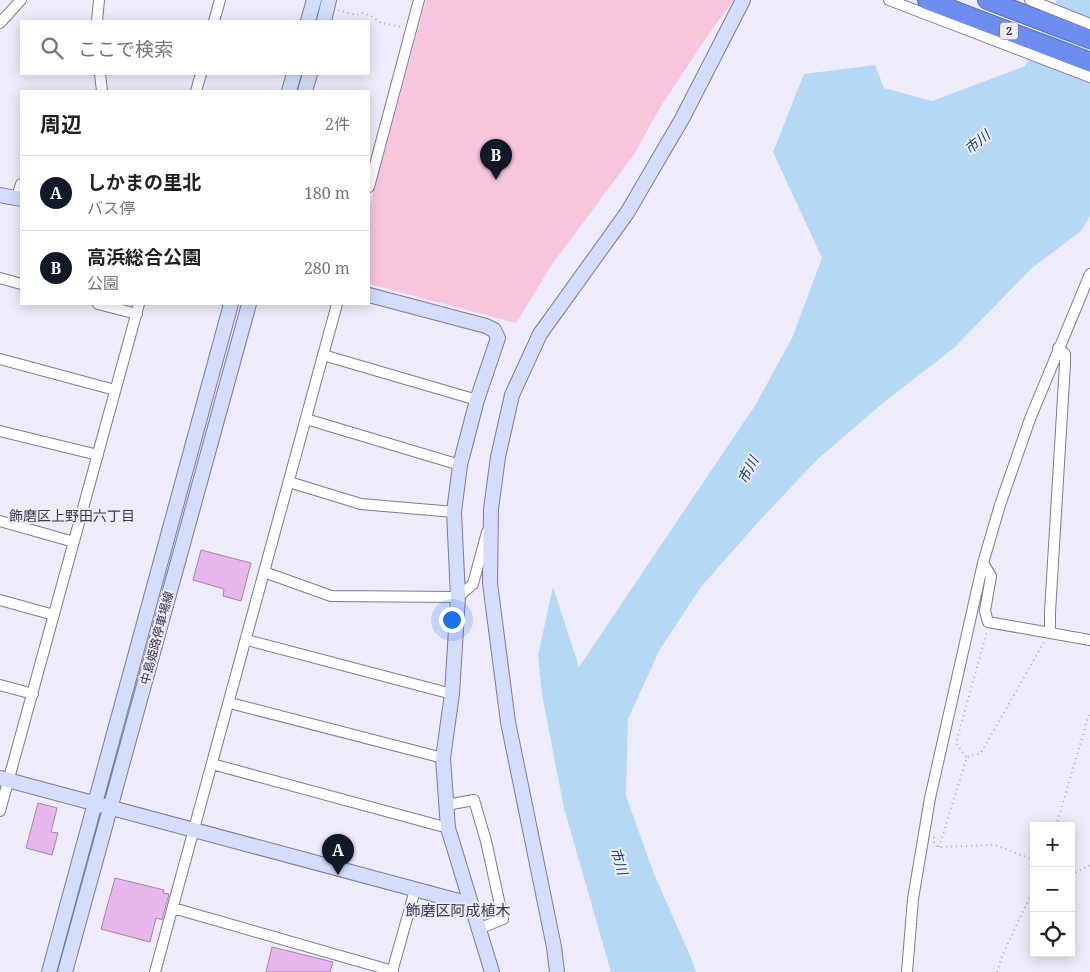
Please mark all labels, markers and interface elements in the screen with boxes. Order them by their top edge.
search box [20,20,370,75]
road number: 2 [1000,22,1018,40]
icon: search [38,34,66,62]
text: ここで検索 [78,36,173,62]
text: 周辺 [40,110,82,138]
text: 2件 [325,113,350,135]
water label: 市川 [960,124,995,158]
pin: B [480,139,512,180]
text: しかまの里北 [87,169,201,195]
text: A [50,182,62,204]
text: 180 m [304,182,350,204]
text: バス停 [87,197,135,219]
text: 高浜総合公園 [87,244,201,270]
text: B [51,257,61,279]
text: 280 m [304,257,350,279]
text: 公園 [87,272,119,294]
water label: 市川 [733,451,763,487]
district label: 飾磨区上野田六丁目 [9,506,135,525]
street label: 中島姫路停車場線 [136,589,177,686]
your location [439,607,465,633]
map controls [1030,822,1075,957]
button: + [1030,822,1075,867]
pin: A [322,834,354,875]
water label: 市川 [606,845,633,879]
button: − [1030,867,1075,912]
district label: 飾磨区阿成植木 [405,900,511,920]
button: locate [1030,912,1075,957]

